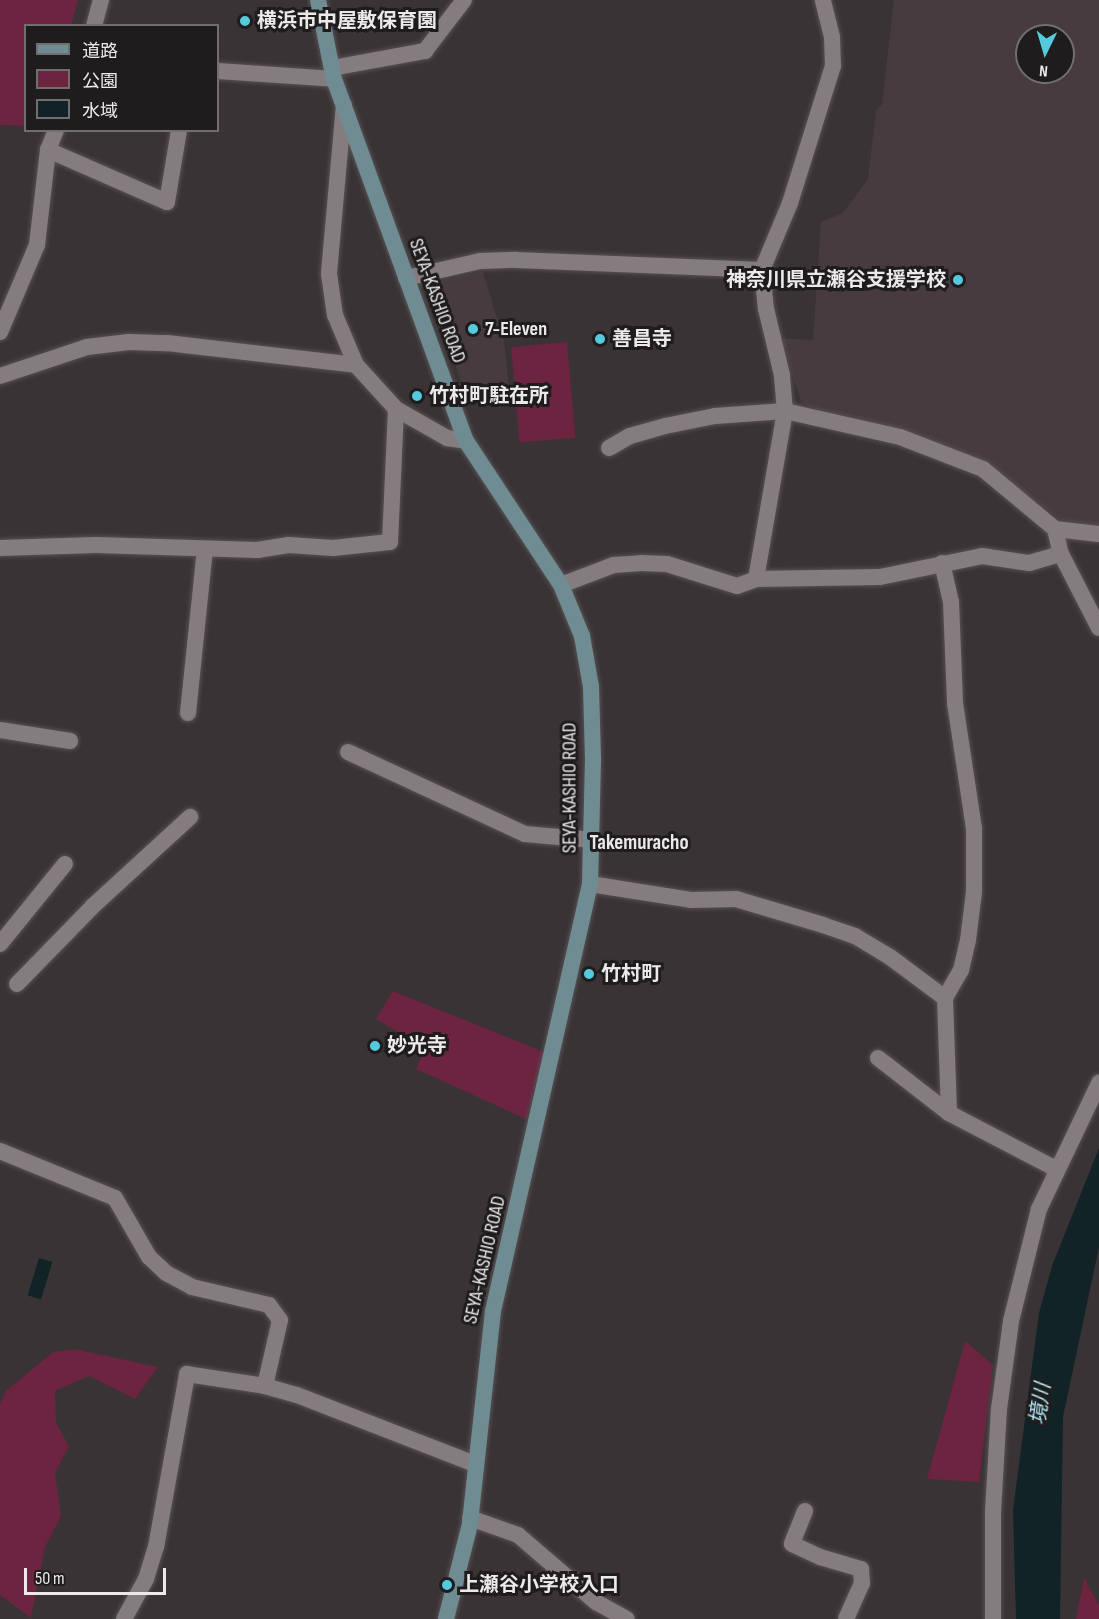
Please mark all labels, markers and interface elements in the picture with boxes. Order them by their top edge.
place label: 横浜市中屋敷保育園 [257,9,437,33]
marker: 横浜市中屋敷保育園 [238,14,252,28]
legend [24,24,219,132]
north arrow [1015,24,1075,84]
text: 道路 [82,41,118,62]
text: N [1038,61,1049,80]
text: 公園 [82,71,118,92]
text: 水域 [82,101,118,122]
street label: SEYA-KASHIO ROAD [403,236,471,366]
place label: 神奈川県立瀬谷支援学校 [726,268,946,292]
marker: 神奈川県立瀬谷支援学校 [951,273,965,287]
place label: 7-Eleven [485,317,547,341]
marker: 7-Eleven [466,322,480,336]
place label: 善昌寺 [612,327,672,351]
marker: 善昌寺 [593,332,607,346]
place label: 竹村町駐在所 [429,384,549,408]
marker: 竹村町駐在所 [410,389,424,403]
street label: SEYA-KASHIO ROAD [558,723,582,853]
district label: Takemuracho [589,830,689,856]
place label: 竹村町 [601,962,661,986]
marker: 竹村町 [582,967,596,981]
place label: 妙光寺 [387,1034,447,1058]
marker: 妙光寺 [368,1039,382,1053]
street label: SEYA-KASHIO ROAD [459,1194,511,1326]
water label: 境川 [1026,1381,1056,1427]
scale bar [27,1556,170,1594]
text: 50 m [35,1568,65,1589]
place label: 上瀬谷小学校入口 [459,1573,619,1597]
marker: 上瀬谷小学校入口 [440,1578,454,1592]

